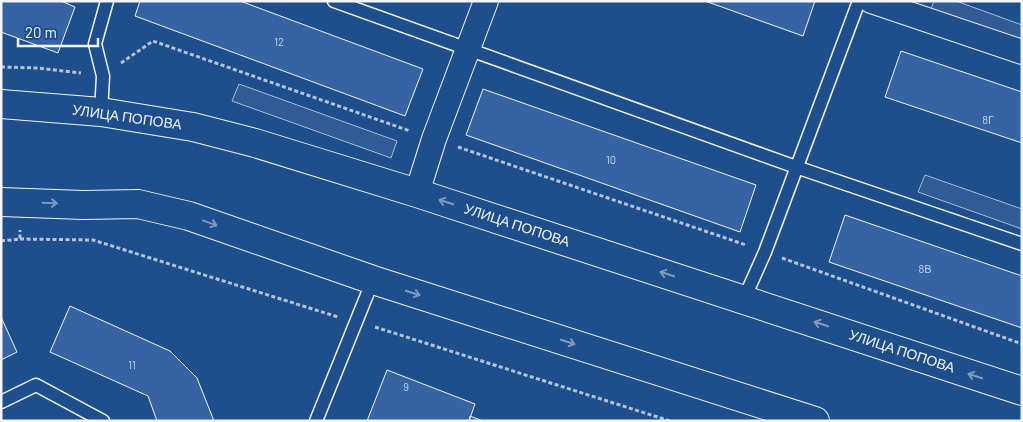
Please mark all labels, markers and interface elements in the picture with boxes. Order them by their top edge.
scale bar [18,15,98,47]
text: 20 m [25,23,57,41]
house number: 12 [274,35,284,48]
street label: УЛИЦА ПОПОВА [71,100,184,133]
house number: 8Г [982,113,994,126]
house number: 10 [606,153,616,166]
one-way arrow [438,197,454,206]
one-way arrow [42,199,58,208]
street label: УЛИЦА ПОПОВА [462,199,573,250]
one-way arrow [202,219,217,228]
house number: 8В [918,262,932,275]
one-way arrow [659,269,675,278]
one-way arrow [405,289,421,298]
one-way arrow [813,319,829,329]
street label: УЛИЦА ПОПОВА [847,325,958,376]
one-way arrow [560,338,576,348]
house number: 11 [128,358,136,371]
one-way arrow [968,370,984,380]
house number: 9 [403,380,409,393]

